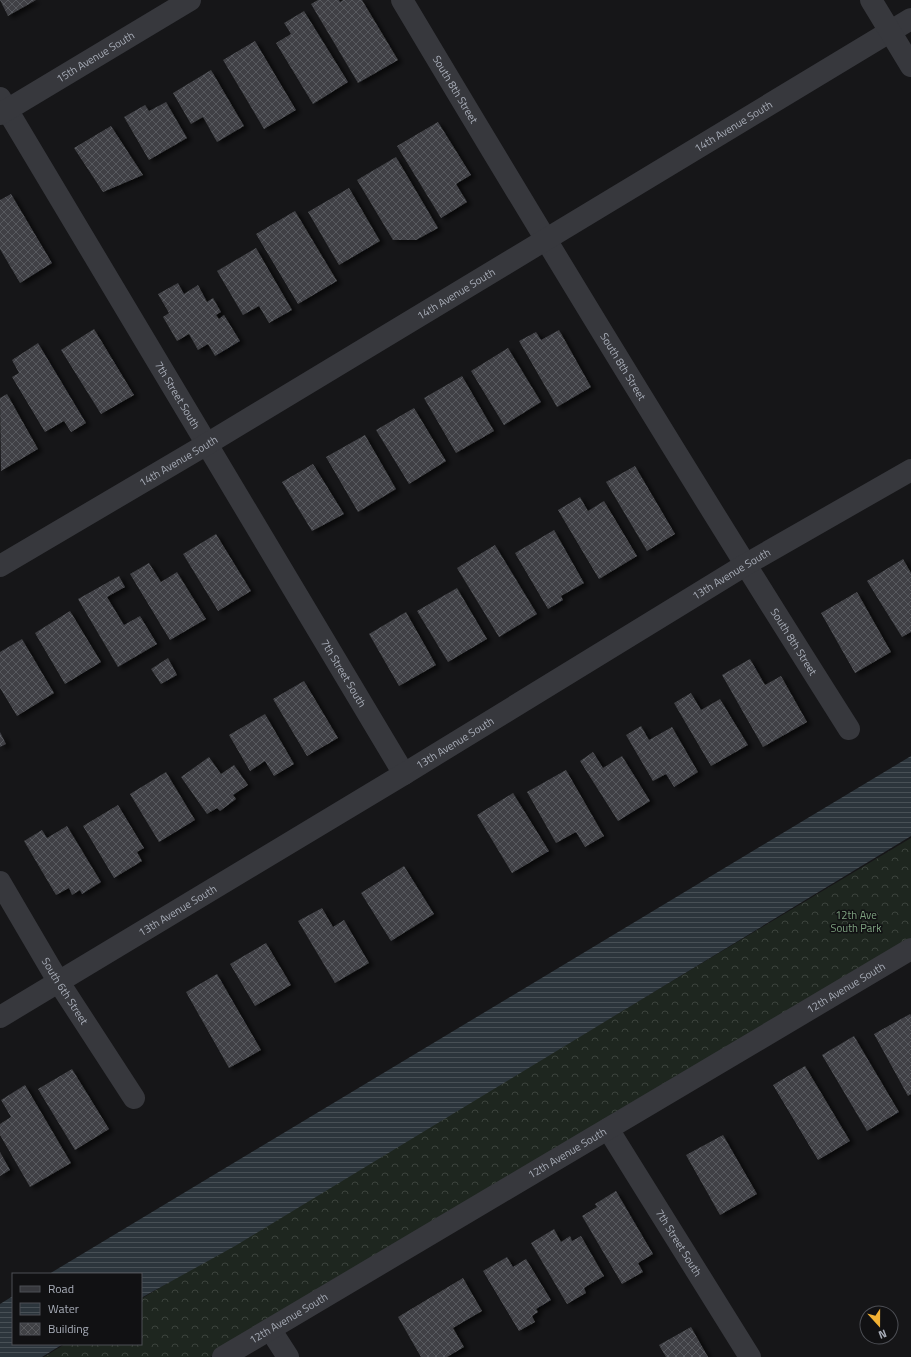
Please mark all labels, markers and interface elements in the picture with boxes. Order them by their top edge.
street label: 15th Avenue South [53,27,137,87]
street label: South 8th Street [429,52,482,126]
street label: 14th Avenue South [691,96,775,156]
street label: 14th Avenue South [414,264,498,324]
street label: South 8th Street [596,330,650,403]
street label: 7th Street South [151,358,204,432]
street label: 14th Avenue South [136,431,221,490]
street label: 13th Avenue South [689,544,773,604]
street label: South 8th Street [767,605,821,679]
street label: 7th Street South [317,636,370,710]
street label: 13th Avenue South [413,713,497,773]
street label: 13th Avenue South [135,881,220,940]
park label: 12th Ave South Park [831,907,882,936]
street label: South 6th Street [38,954,92,1028]
street label: 12th Avenue South [803,958,888,1017]
street label: 12th Avenue South [525,1123,609,1183]
street label: 7th Street South [652,1206,706,1280]
legend [12,1273,142,1345]
text: Road [48,1279,74,1298]
street label: 12th Avenue South [246,1289,331,1348]
text: Water [48,1299,79,1318]
north arrow [859,1305,899,1345]
text: Building [48,1319,89,1338]
text: N [876,1326,889,1343]

